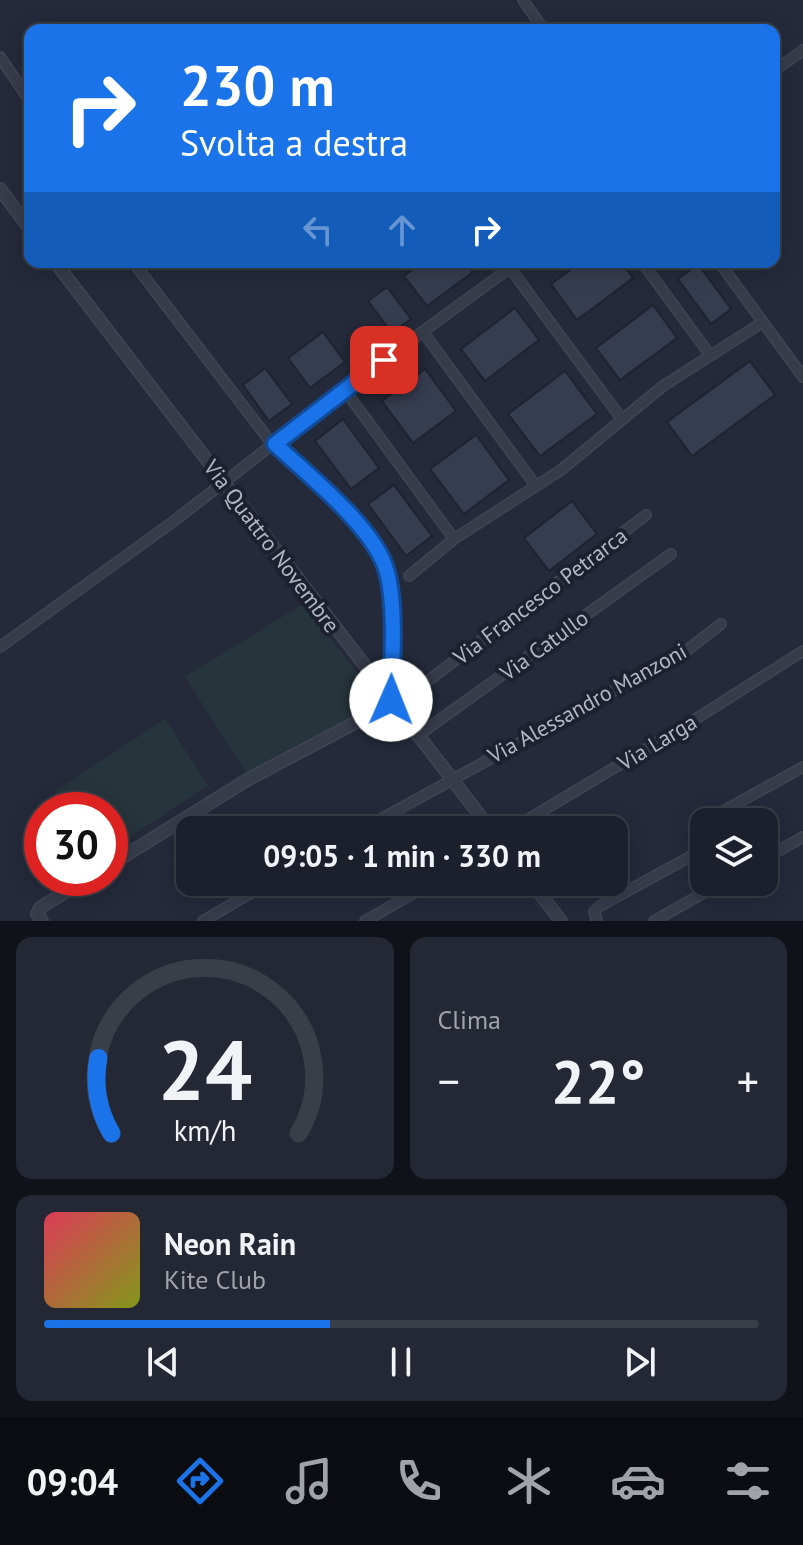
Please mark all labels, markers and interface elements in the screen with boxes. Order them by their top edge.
text: 230 m [180,49,335,121]
icon: right [48,56,152,160]
text: Svolta a destra [180,119,408,166]
icon: left [296,208,340,252]
icon: ahead [380,208,424,252]
icon: right [464,208,508,252]
pin [350,326,418,394]
icon: arrive [362,338,406,382]
street label: Via Quattro Novembre [197,453,346,638]
street label: Via Francesco Petrarca [447,521,633,671]
street label: Via Catullo [494,604,594,687]
street label: Via Alessandro Manzoni [482,637,691,770]
position arrow [349,658,433,742]
street label: Via Larga [612,708,702,777]
speed limit sign: 30 [24,792,128,896]
map controls [690,808,778,896]
button: layers [690,808,778,896]
text: 09:05 · 1 min · 330 m [263,836,541,875]
text: Clima [438,1003,501,1036]
text: 24 [158,1015,252,1123]
text: 22° [551,1042,645,1120]
text: − [438,1052,460,1109]
text: + [737,1052,759,1109]
text: km/h [173,1112,236,1149]
text: Neon Rain [164,1224,296,1263]
text: Kite Club [164,1263,266,1296]
icon: previous [141,1340,185,1384]
icon: pause [379,1340,423,1384]
icon: next [618,1340,662,1384]
icon: directions [172,1453,228,1509]
icon: music [281,1453,337,1509]
icon: phone [391,1453,447,1509]
icon: climate [501,1453,557,1509]
icon: car [610,1453,666,1509]
icon: filters [720,1453,776,1509]
text: 09:04 [27,1458,118,1505]

